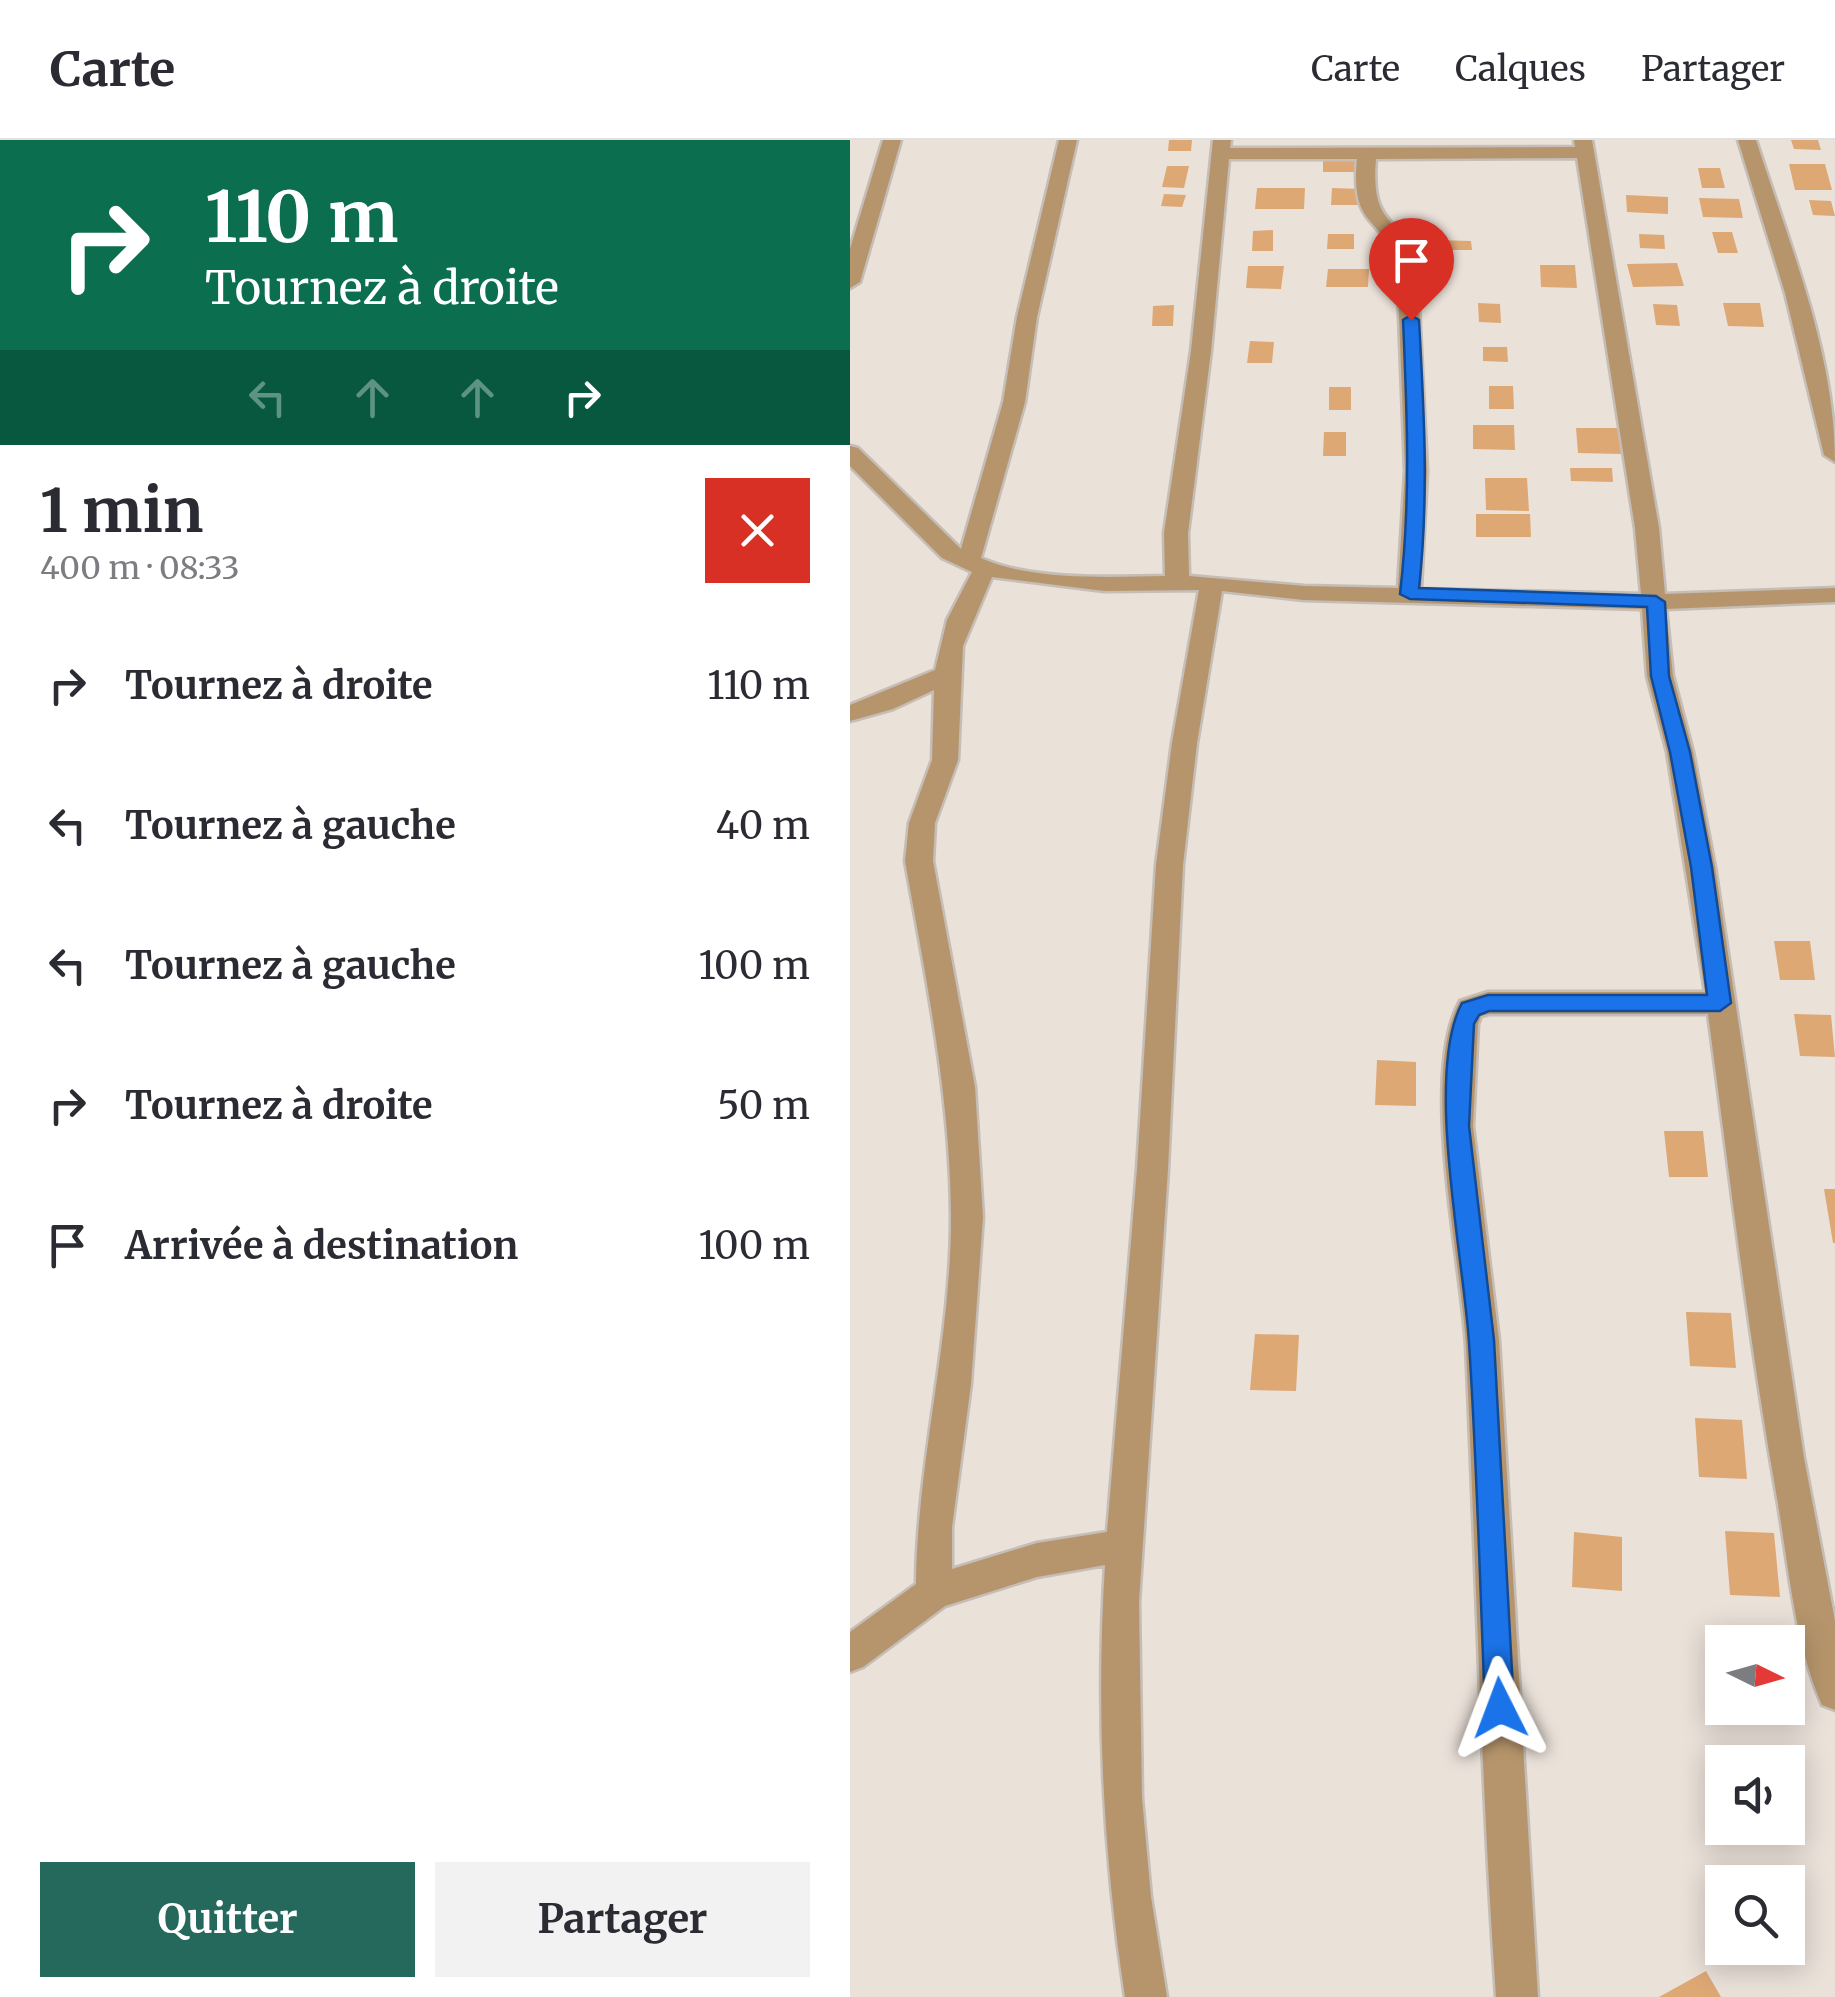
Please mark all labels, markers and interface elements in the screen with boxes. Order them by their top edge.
text: Carte [50,39,175,99]
text: Carte [1311,47,1400,91]
text: Calques [1455,47,1586,91]
text: Partager [1641,47,1785,91]
text: 110 m [205,173,398,261]
icon: right [40,180,170,310]
pin [1369,218,1454,321]
icon: arrive [1384,233,1439,288]
text: Tournez à droite [205,260,559,316]
icon: left [240,370,295,425]
icon: ahead [345,370,400,425]
icon: ahead [450,370,505,425]
icon: right [555,370,610,425]
text: 1 min [40,473,203,548]
button: close [705,478,810,583]
text: 400 m · 08:33 [40,548,240,588]
icon: right [40,658,95,713]
text: Tournez à droite [125,662,433,709]
text: 110 m [707,662,810,709]
icon: left [40,798,95,853]
text: Tournez à gauche [125,802,456,849]
text: 40 m [716,802,810,849]
icon: left [40,938,95,993]
text: Tournez à gauche [125,942,456,989]
text: 100 m [698,942,810,989]
icon: right [40,1078,95,1133]
text: Tournez à droite [125,1082,433,1129]
text: 50 m [717,1082,810,1129]
icon: arrive [40,1218,95,1273]
text: Arrivée à destination [125,1222,518,1269]
text: 100 m [698,1222,810,1269]
north arrow [1705,1625,1805,1725]
map controls [1705,1625,1805,1965]
position arrow [1448,1656,1552,1760]
button: sound [1705,1745,1805,1845]
button: Quitter [40,1862,415,1977]
button: Partager [435,1862,810,1977]
button: search [1705,1865,1805,1965]

